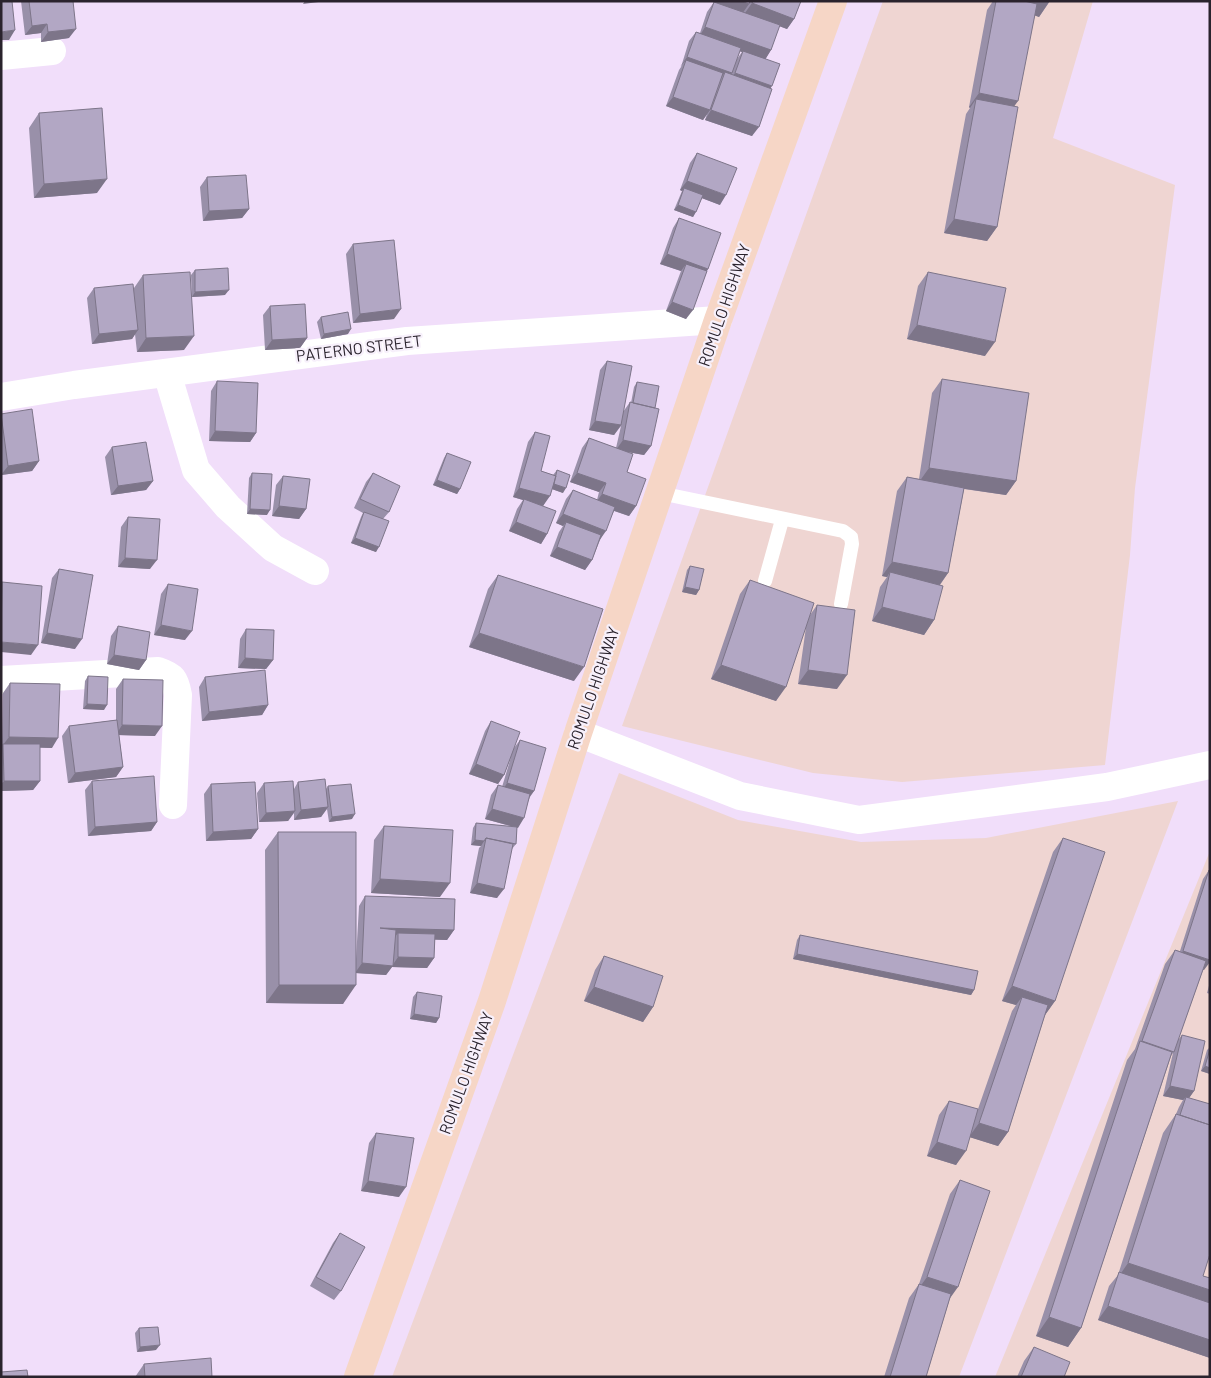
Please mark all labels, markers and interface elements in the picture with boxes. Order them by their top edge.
street label: ROMULO HIGHWAY [694,241,753,369]
street label: PATERNO STREET [295,330,423,365]
street label: ROMULO HIGHWAY [563,624,622,752]
street label: ROMULO HIGHWAY [435,1009,496,1137]

